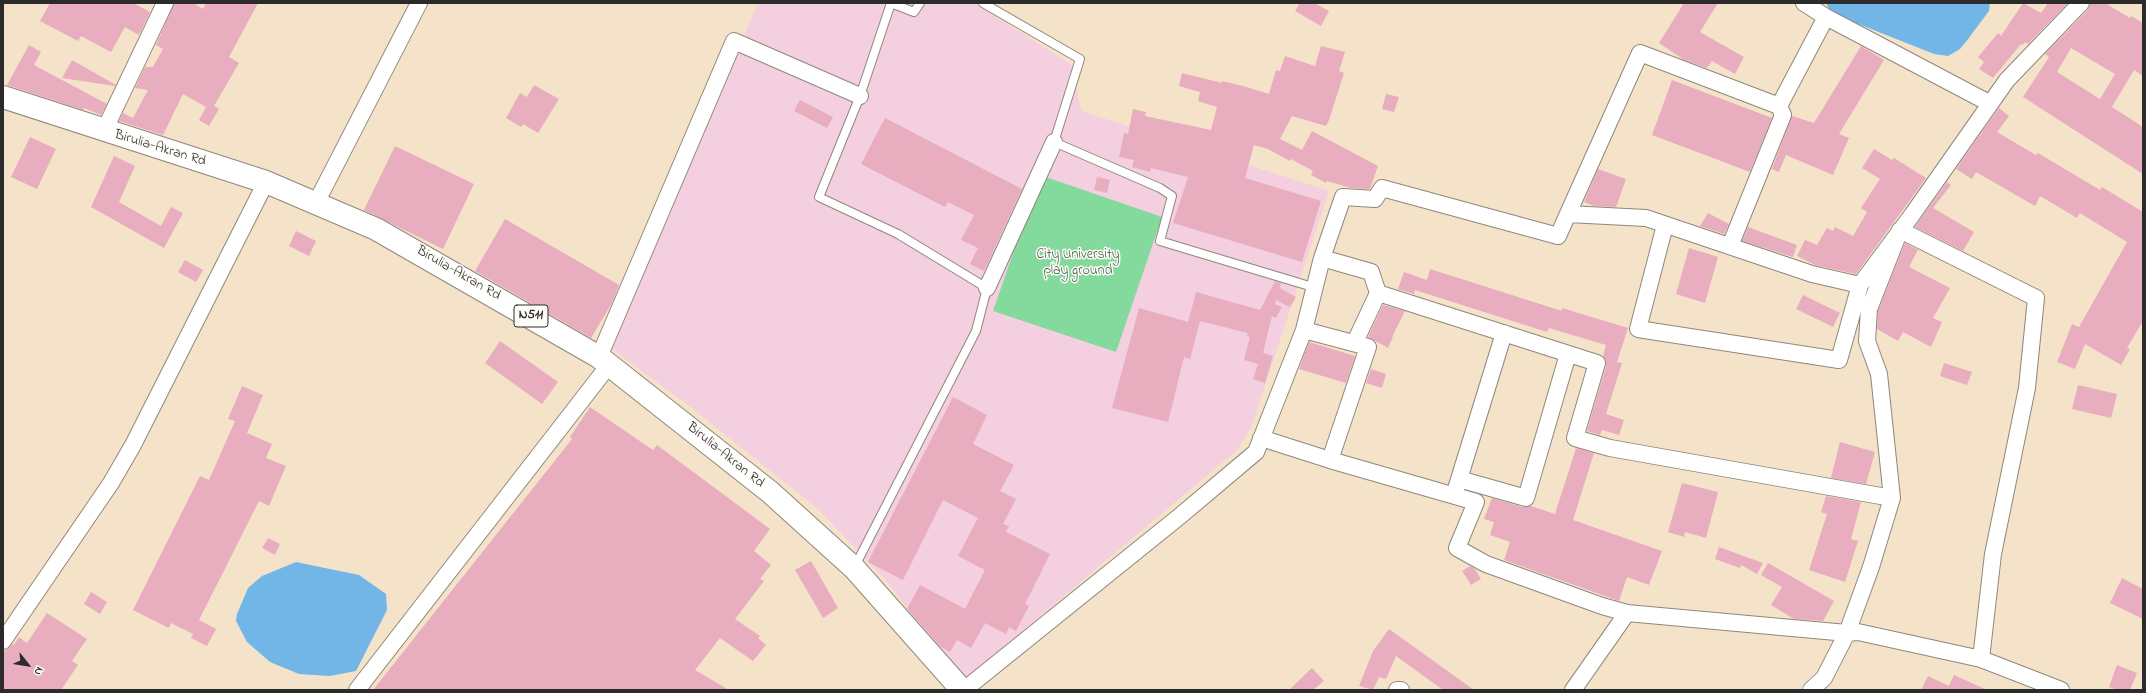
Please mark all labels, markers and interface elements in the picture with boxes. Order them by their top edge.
street label: Birulia-Akran Rd [112,127,208,171]
street label: Birulia-Akran Rd [413,243,503,305]
park label: City University play ground [1036,248,1120,280]
road number: N511 [514,305,548,327]
street label: Birulia-Akran Rd [683,420,767,492]
north arrow [8,645,48,685]
text: N [30,664,47,678]

